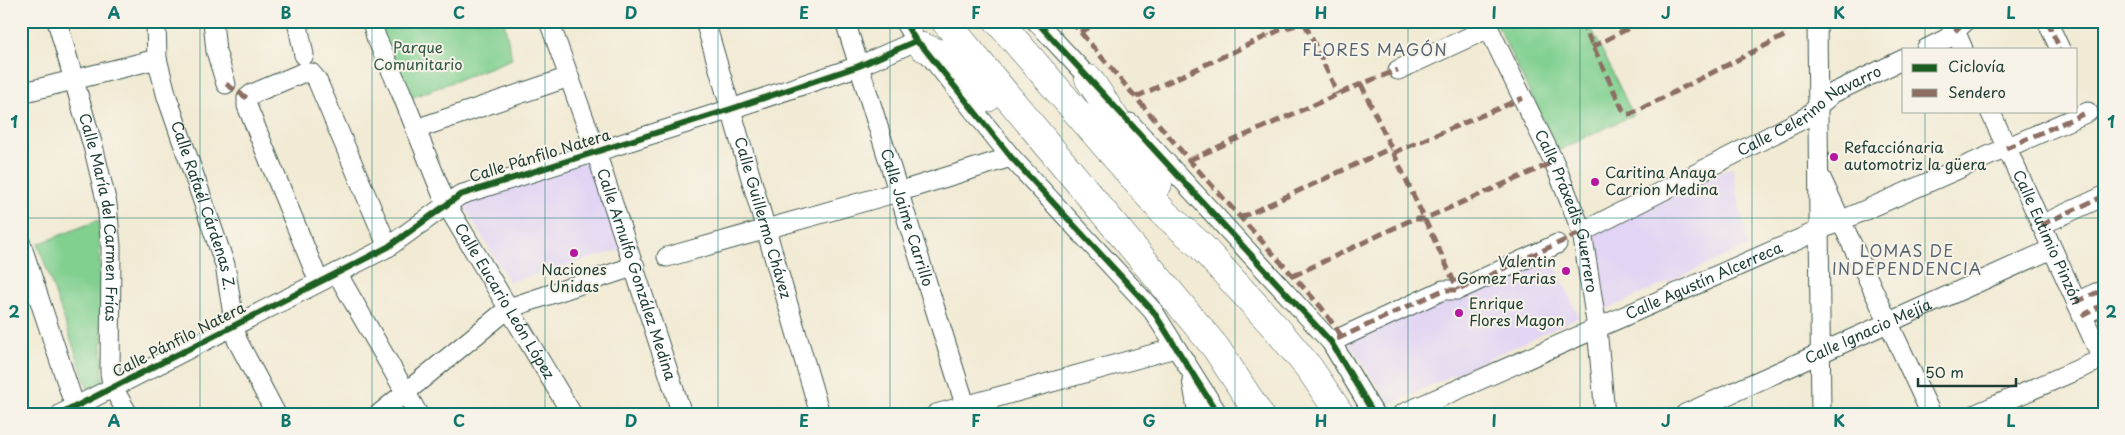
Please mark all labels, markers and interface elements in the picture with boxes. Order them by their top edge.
text: A [108,0,121,24]
text: B [281,0,292,24]
text: C [453,0,465,24]
text: D [625,0,637,24]
text: E [799,0,809,24]
text: F [971,0,981,24]
text: G [1142,0,1156,24]
text: H [1315,0,1327,24]
text: I [1491,0,1497,24]
text: J [1661,0,1671,24]
text: K [1833,0,1845,24]
text: L [2006,0,2016,24]
park label: Parque Comunitario [373,35,463,75]
district label: FLORES MAGÓN [1302,37,1448,61]
legend [1902,48,2078,112]
text: Ciclovía [1948,54,2006,77]
street label: Calle Celerino Navarro [1732,59,1885,161]
text: Sendero [1948,80,2006,103]
text: 1 [10,109,18,133]
text: 1 [2107,109,2115,133]
street label: Calle María del Carmen Frías [74,110,124,322]
street label: Calle Rafaél Cárdenas Z. [166,117,242,292]
street label: Calle Pánfilo Natera [466,122,614,187]
street label: Calle Práxedis Guerrero [1530,125,1604,294]
street label: Calle Guillermo Chávez [729,134,799,301]
place label: Refacciónaria automotriz la güera [1844,135,1987,175]
street label: Calle Jaime Carrillo [876,145,940,289]
marker: Refacciónaria automotriz la güera [1828,151,1840,163]
place label: Caritina Anaya Carrion Medina [1605,160,1719,200]
street label: Calle Arnulfo González Medina [592,165,683,383]
street label: Calle Eutimio Pinzón [2008,166,2089,308]
marker: Caritina Anaya Carrion Medina [1589,176,1601,188]
street label: Calle Eucario León López [450,218,561,383]
street label: Calle Agustín Alcerreca [1621,235,1786,324]
district label: LOMAS DE INDEPENDENCIA [1832,238,1982,280]
marker: Naciones Unidas [568,247,580,259]
place label: Valentin Gomez Farias [1457,249,1556,289]
place label: Naciones Unidas [541,257,607,297]
marker: Valentin Gomez Farias [1560,265,1572,277]
place label: Enrique Flores Magon [1469,291,1564,331]
street label: Calle Ignacio Mejía [1801,291,1935,369]
street label: Calle Pánfilo Natera [108,295,250,382]
text: 2 [8,299,20,323]
text: 2 [2105,299,2117,323]
marker: Enrique Flores Magon [1453,307,1465,319]
scale bar [1918,355,2015,387]
text: 50 m [1925,360,1964,383]
text: A [108,408,121,432]
text: B [281,408,292,432]
text: C [453,408,465,432]
text: D [625,408,637,432]
text: E [799,408,809,432]
text: F [971,408,981,432]
text: G [1142,408,1156,432]
text: H [1315,408,1327,432]
text: I [1491,408,1497,432]
text: J [1661,408,1671,432]
text: K [1833,408,1845,432]
text: L [2006,408,2016,432]

